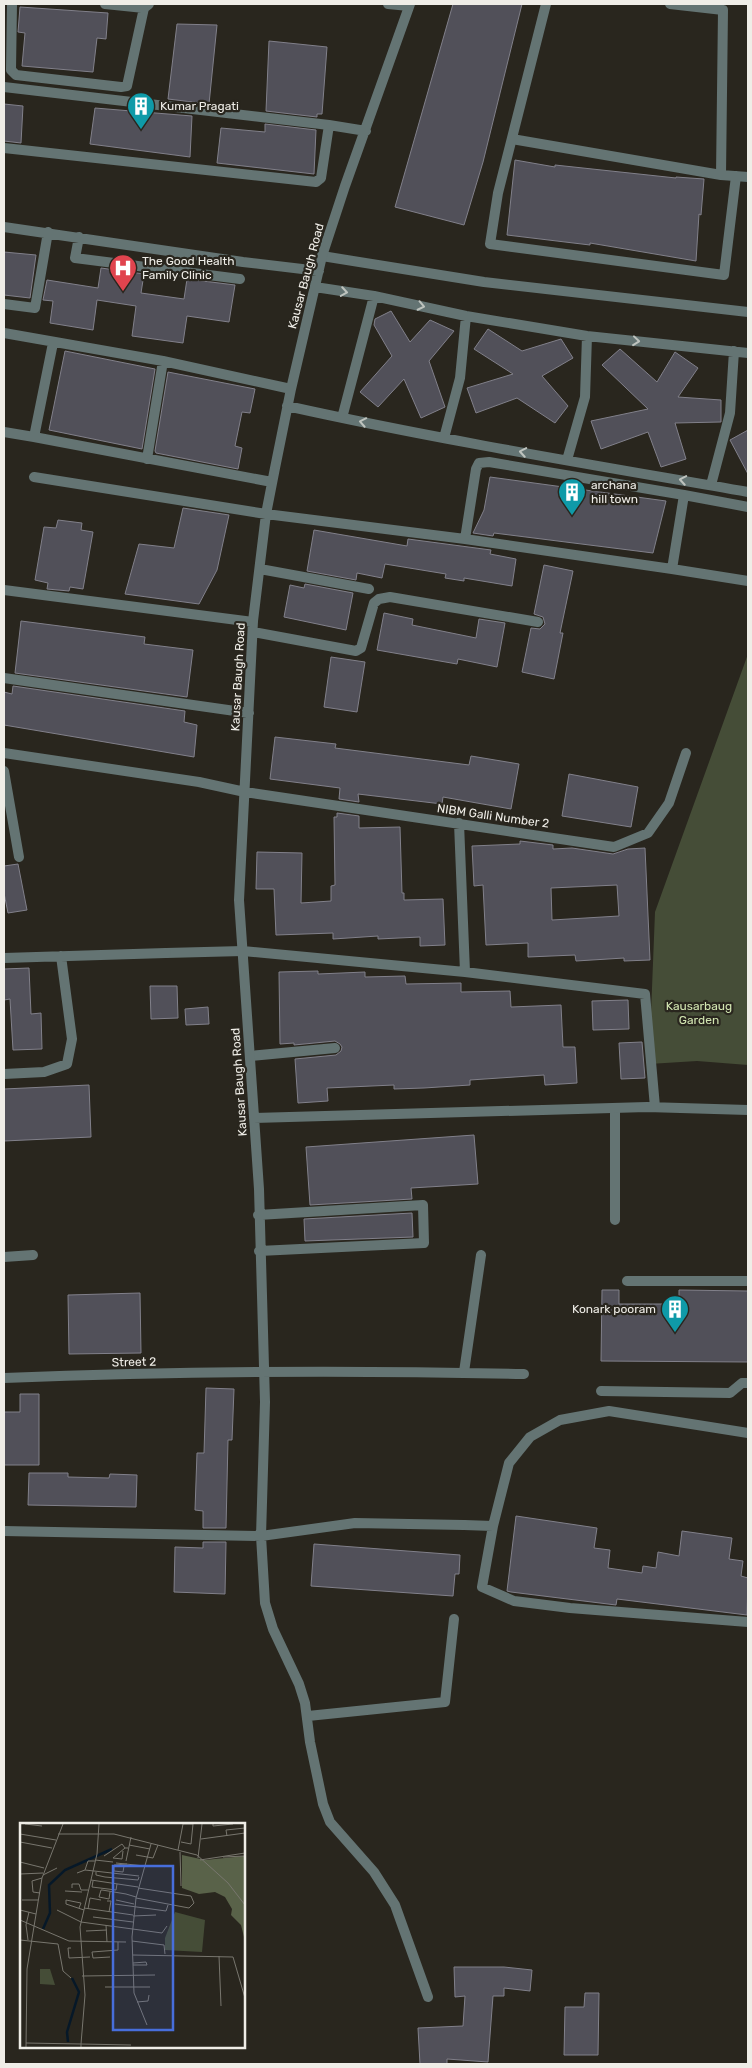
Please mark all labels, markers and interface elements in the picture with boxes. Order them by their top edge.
building icon: Kumar Pragati [126,91,156,130]
place label: Kumar Pragati [160,99,239,113]
street label: Kausar Baugh Road [285,222,327,330]
hospital icon: The Good Health Family Clinic [108,253,138,292]
place label: The Good Health Family Clinic [142,254,235,282]
one-way arrow [340,286,349,296]
one-way arrow [417,301,426,311]
one-way arrow [632,335,640,346]
one-way arrow [359,418,368,428]
one-way arrow [519,448,527,458]
one-way arrow [679,476,687,486]
building icon: archana hill town [557,477,587,516]
place label: archana hill town [591,478,638,506]
street label: Kausar Baugh Road [228,622,248,732]
street label: NIBM Galli Number 2 [436,801,550,831]
park label: Kausarbaug Garden [666,999,732,1027]
street label: Kausar Baugh Road [228,1027,250,1137]
building icon: Konark pooram [660,1294,690,1333]
place label: Konark pooram [572,1302,656,1316]
street label: Street 2 [112,1355,156,1369]
inset map [20,1823,245,2048]

